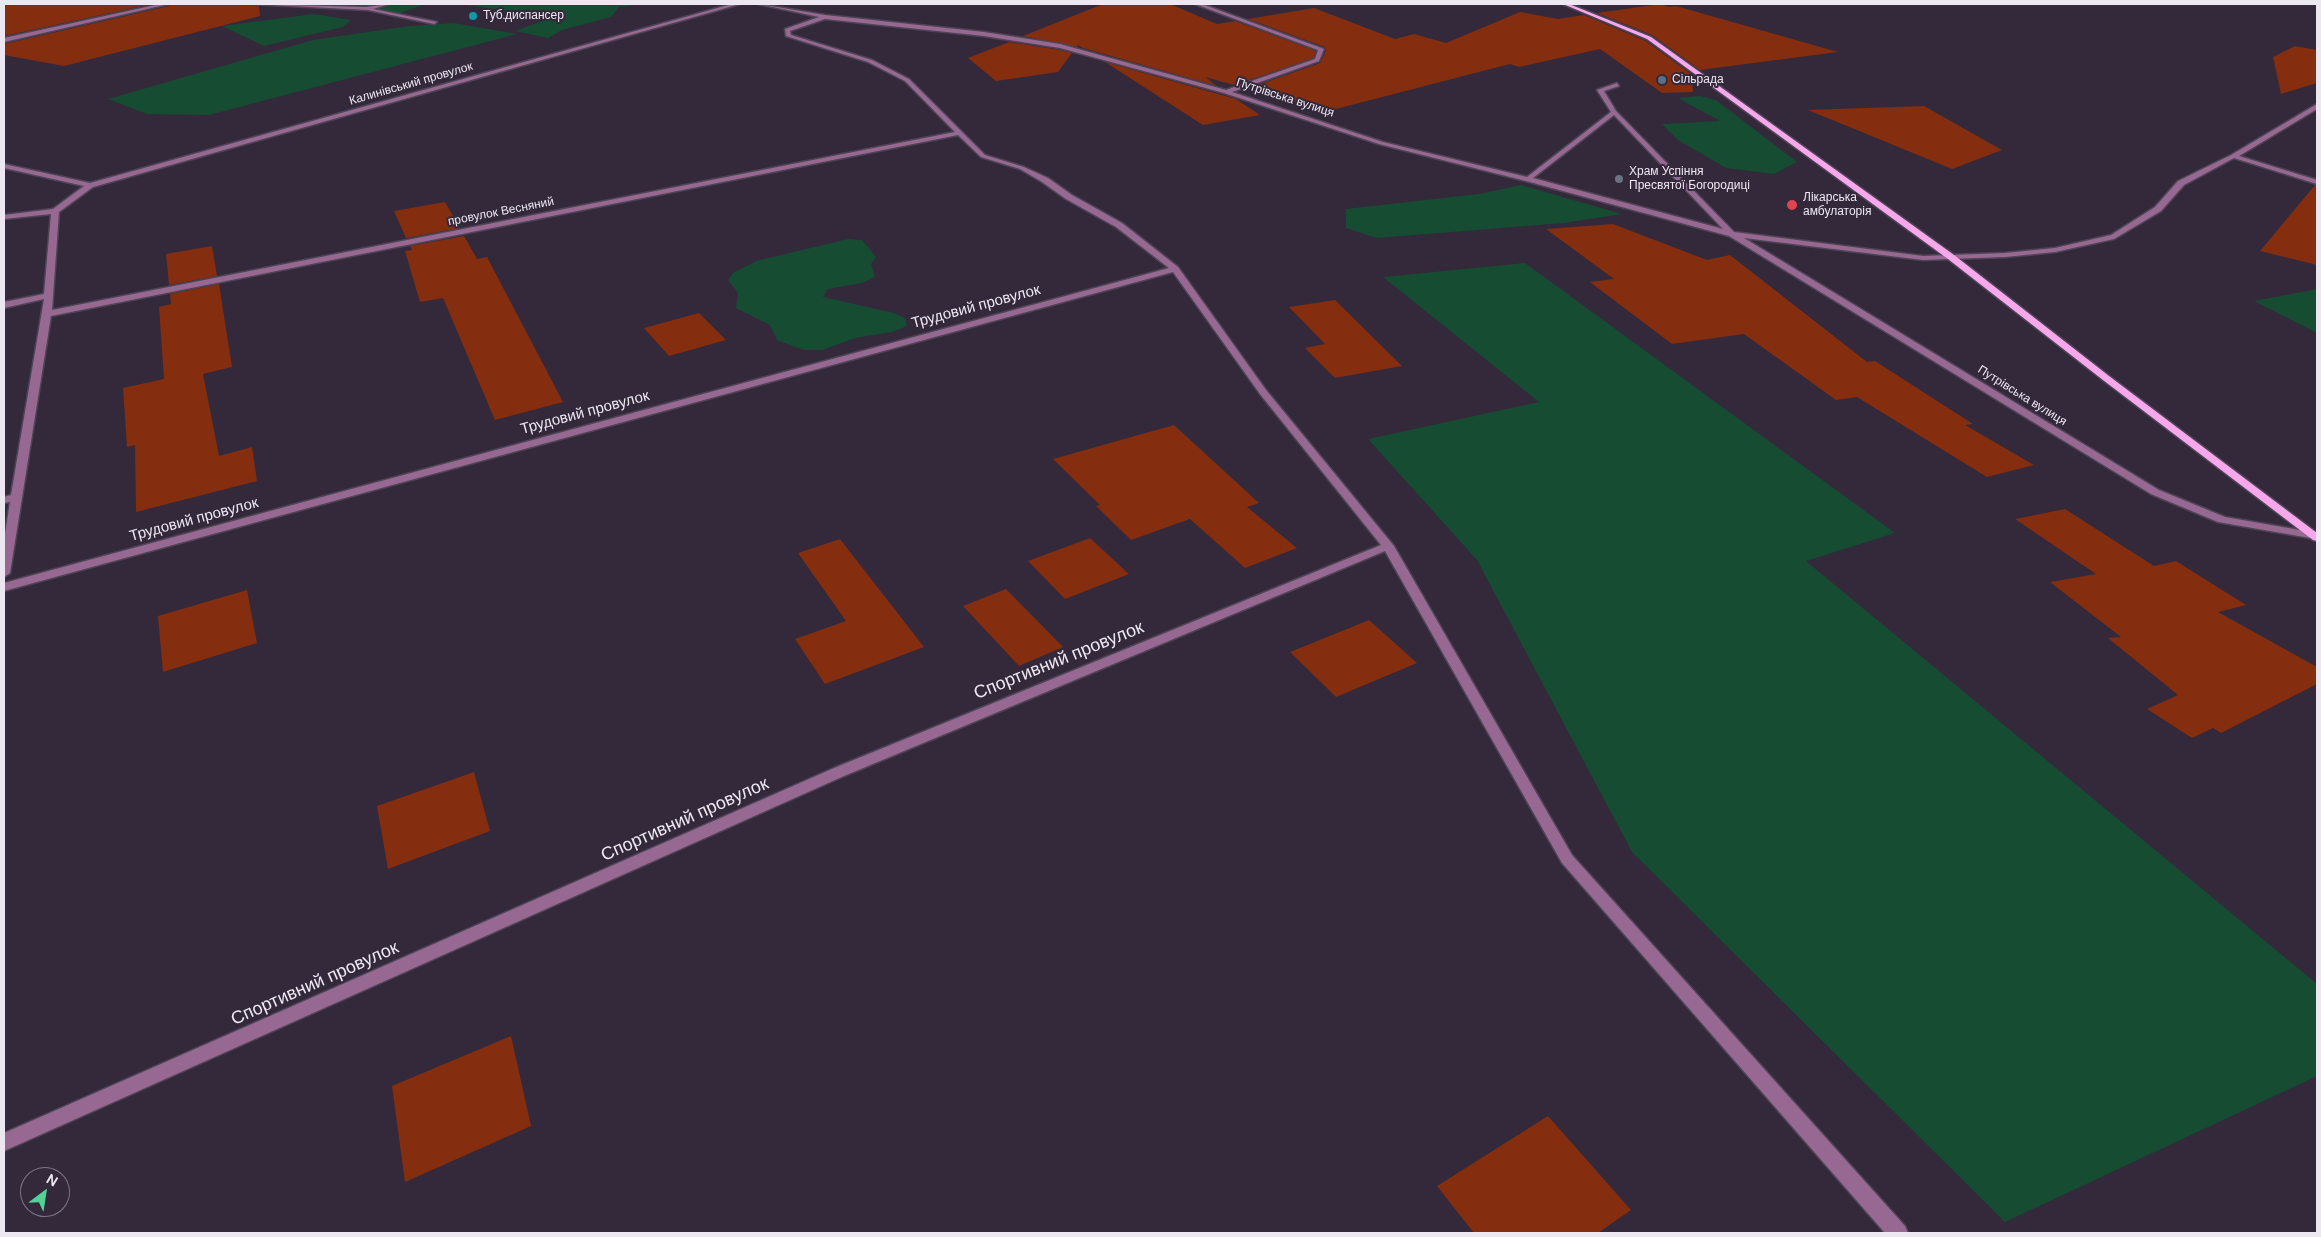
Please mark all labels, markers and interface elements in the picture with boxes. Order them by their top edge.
place label: Туб.диспансер [483,9,564,23]
marker: Туб.диспансер [467,10,479,22]
street label: Калинівський провулок [348,59,474,109]
place label: Сільрада [1672,73,1724,87]
marker: Сільрада [1656,74,1668,86]
street label: Путрівська вулиця [1234,75,1336,121]
place label: Храм Успіння Пресвятої Богородиці [1629,165,1750,193]
marker: Храм Успіння Пресвятої Богородиці [1613,173,1625,185]
place label: Лікарська амбулаторія [1803,191,1871,219]
street label: провулок Весняний [447,195,555,229]
marker: Лікарська амбулаторія [1785,198,1799,212]
street label: Трудовий провулок [910,281,1042,333]
street label: Путрівська вулиця [1975,363,2069,429]
street label: Трудовий провулок [519,387,651,439]
street label: Трудовий провулок [128,494,260,546]
street label: Спортивний провулок [971,617,1147,705]
street label: Спортивний провулок [598,773,772,867]
street label: Спортивний провулок [228,937,402,1031]
north arrow [20,1167,70,1217]
text: N [43,1170,61,1190]

